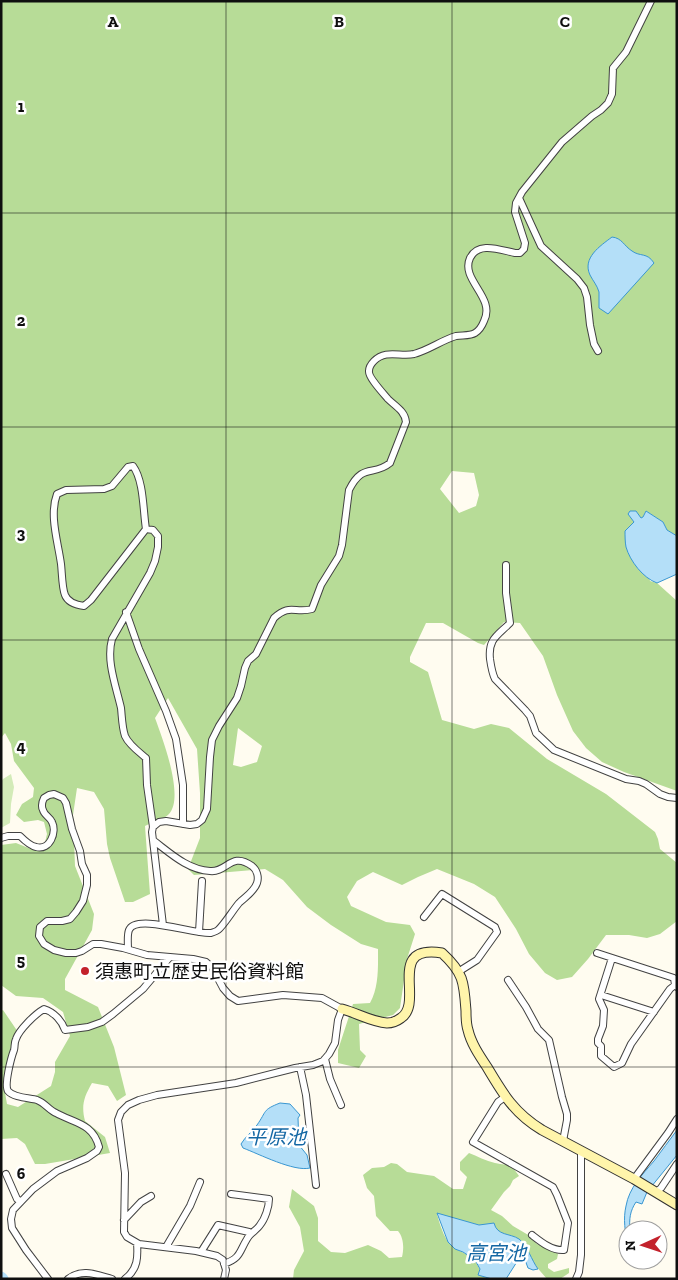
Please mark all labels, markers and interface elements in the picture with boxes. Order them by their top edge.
text: A [108,12,119,31]
text: B [334,12,344,31]
text: C [560,12,570,31]
text: 1 [18,97,25,116]
text: 2 [17,311,26,330]
text: 3 [17,524,26,543]
text: 4 [16,737,26,756]
text: 5 [17,951,25,970]
place label: 須惠町立歴史民俗資料館 [95,960,304,983]
marker: 須惠町立歴史民俗資料館 [79,965,91,977]
water label: 平原池 [246,1125,308,1149]
text: 6 [17,1164,26,1183]
north arrow [618,1220,668,1270]
text: N [622,1240,639,1251]
water label: 高宮池 [466,1241,528,1265]

